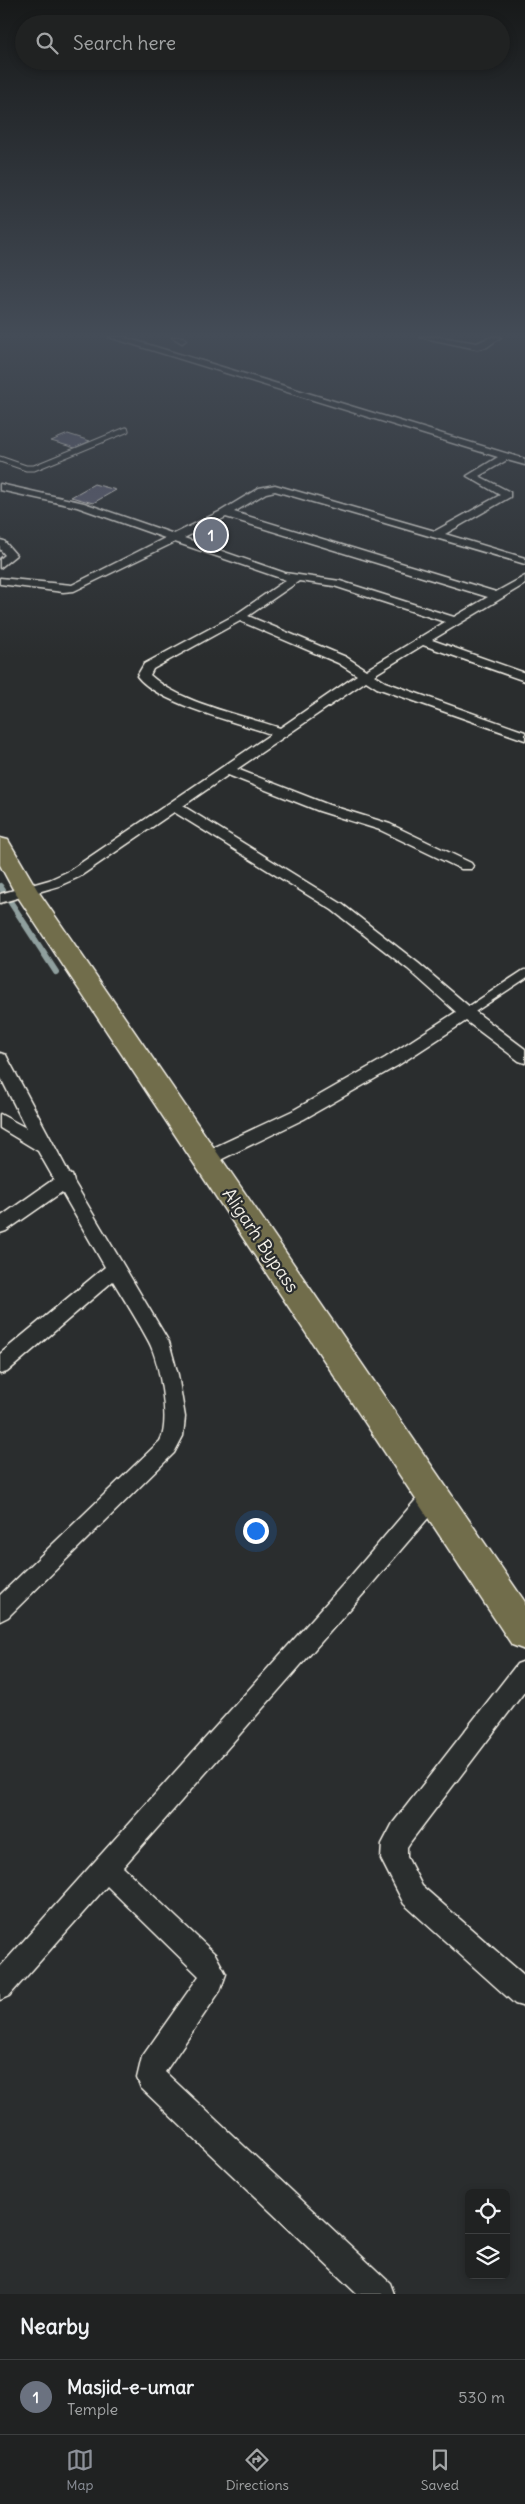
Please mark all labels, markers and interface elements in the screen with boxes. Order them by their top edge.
search box [15,15,510,70]
icon: search [33,29,61,57]
text: Search here [73,31,176,55]
pin: 1 [195,516,227,554]
street label: Aligarh Bypass [218,1183,304,1297]
your location [243,1518,269,1544]
map controls [465,2189,510,2279]
button: locate [465,2189,510,2234]
button: layers [465,2234,510,2279]
text: Nearby [20,2313,90,2340]
text: Masjid-e-umar [67,2375,194,2399]
text: 1 [33,2387,39,2407]
text: 530 m [458,2387,505,2407]
text: Temple [67,2399,118,2419]
tab: Map [66,2446,94,2494]
tab: Directions [226,2446,289,2494]
tab: Saved [421,2446,459,2494]

